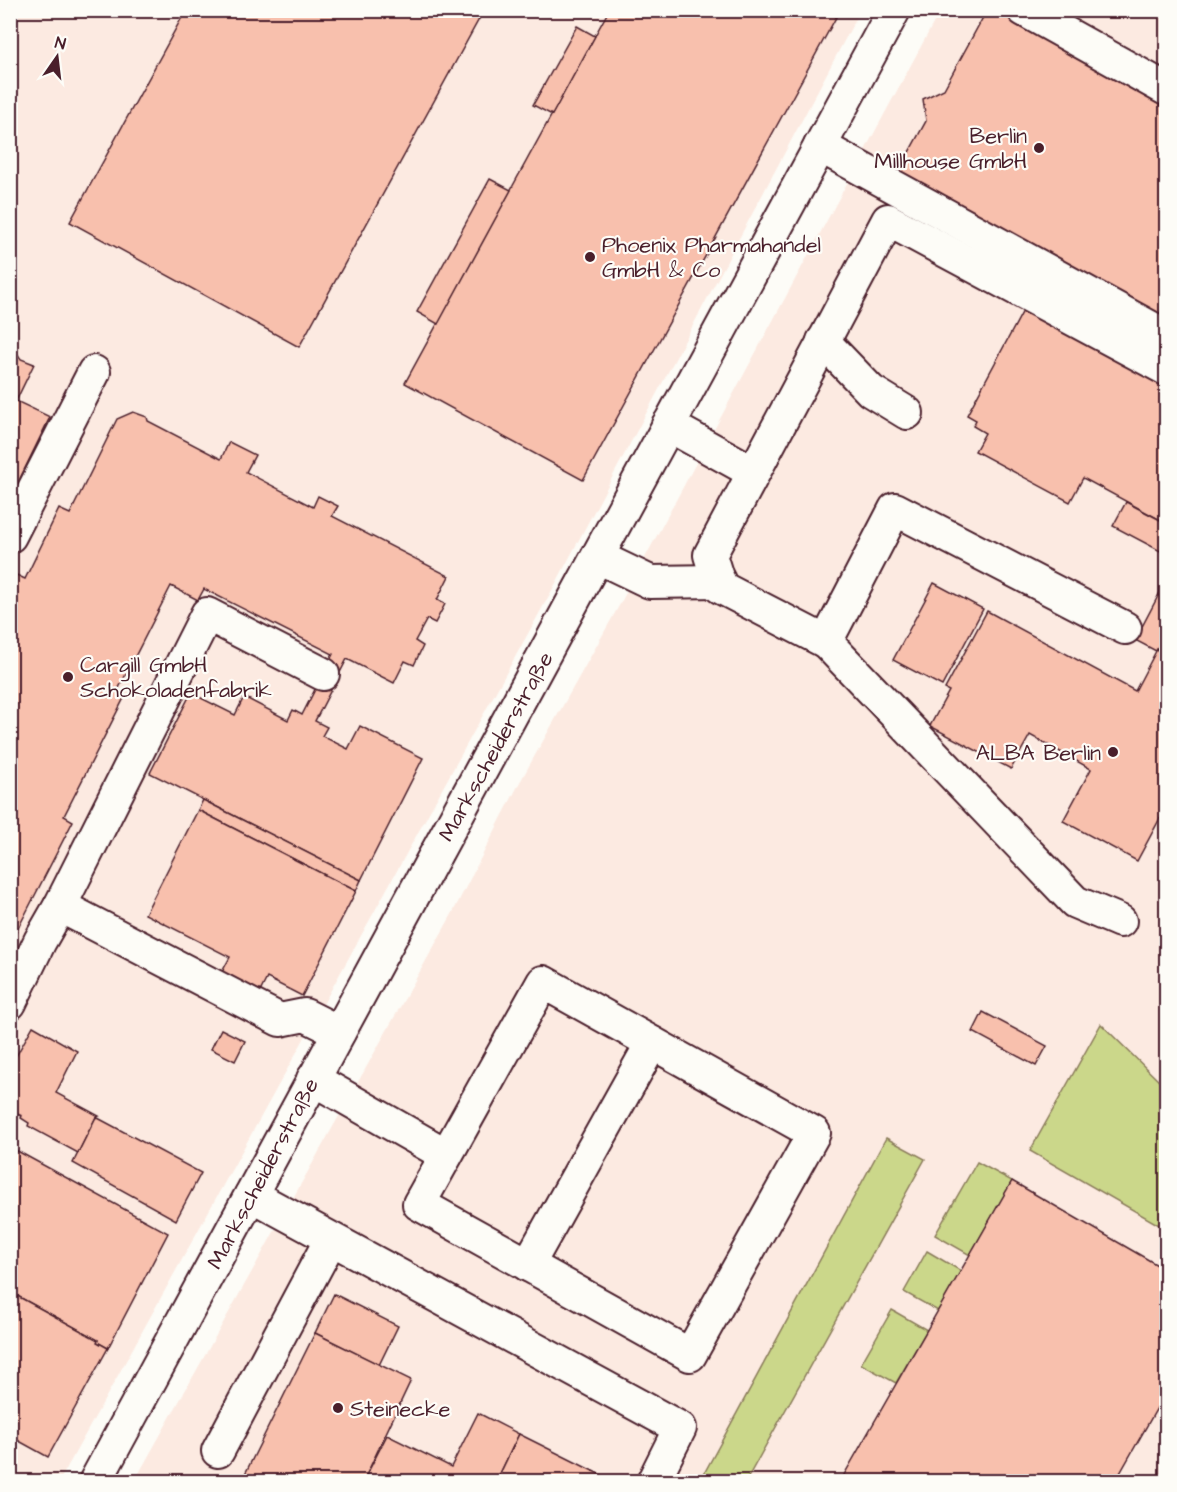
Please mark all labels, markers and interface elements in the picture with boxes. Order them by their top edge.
north arrow [27,27,87,87]
text: N [53,32,68,55]
place label: Berlin Millhouse GmbH [874,121,1027,177]
marker: Berlin Millhouse GmbH [1032,141,1046,155]
place label: Phoenix Pharmahandel GmbH & Co [602,230,821,286]
marker: Phoenix Pharmahandel GmbH & Co [583,250,597,264]
street label: Markscheiderstraße [431,646,561,847]
place label: Cargill GmbH Schokoladenfabrik [80,650,272,706]
marker: Cargill GmbH Schokoladenfabrik [61,670,75,684]
place label: ALBA Berlin [976,738,1101,769]
marker: ALBA Berlin [1106,745,1120,759]
street label: Markscheiderstraße [200,1073,327,1275]
place label: Steinecke [350,1394,451,1425]
marker: Steinecke [331,1401,345,1415]

